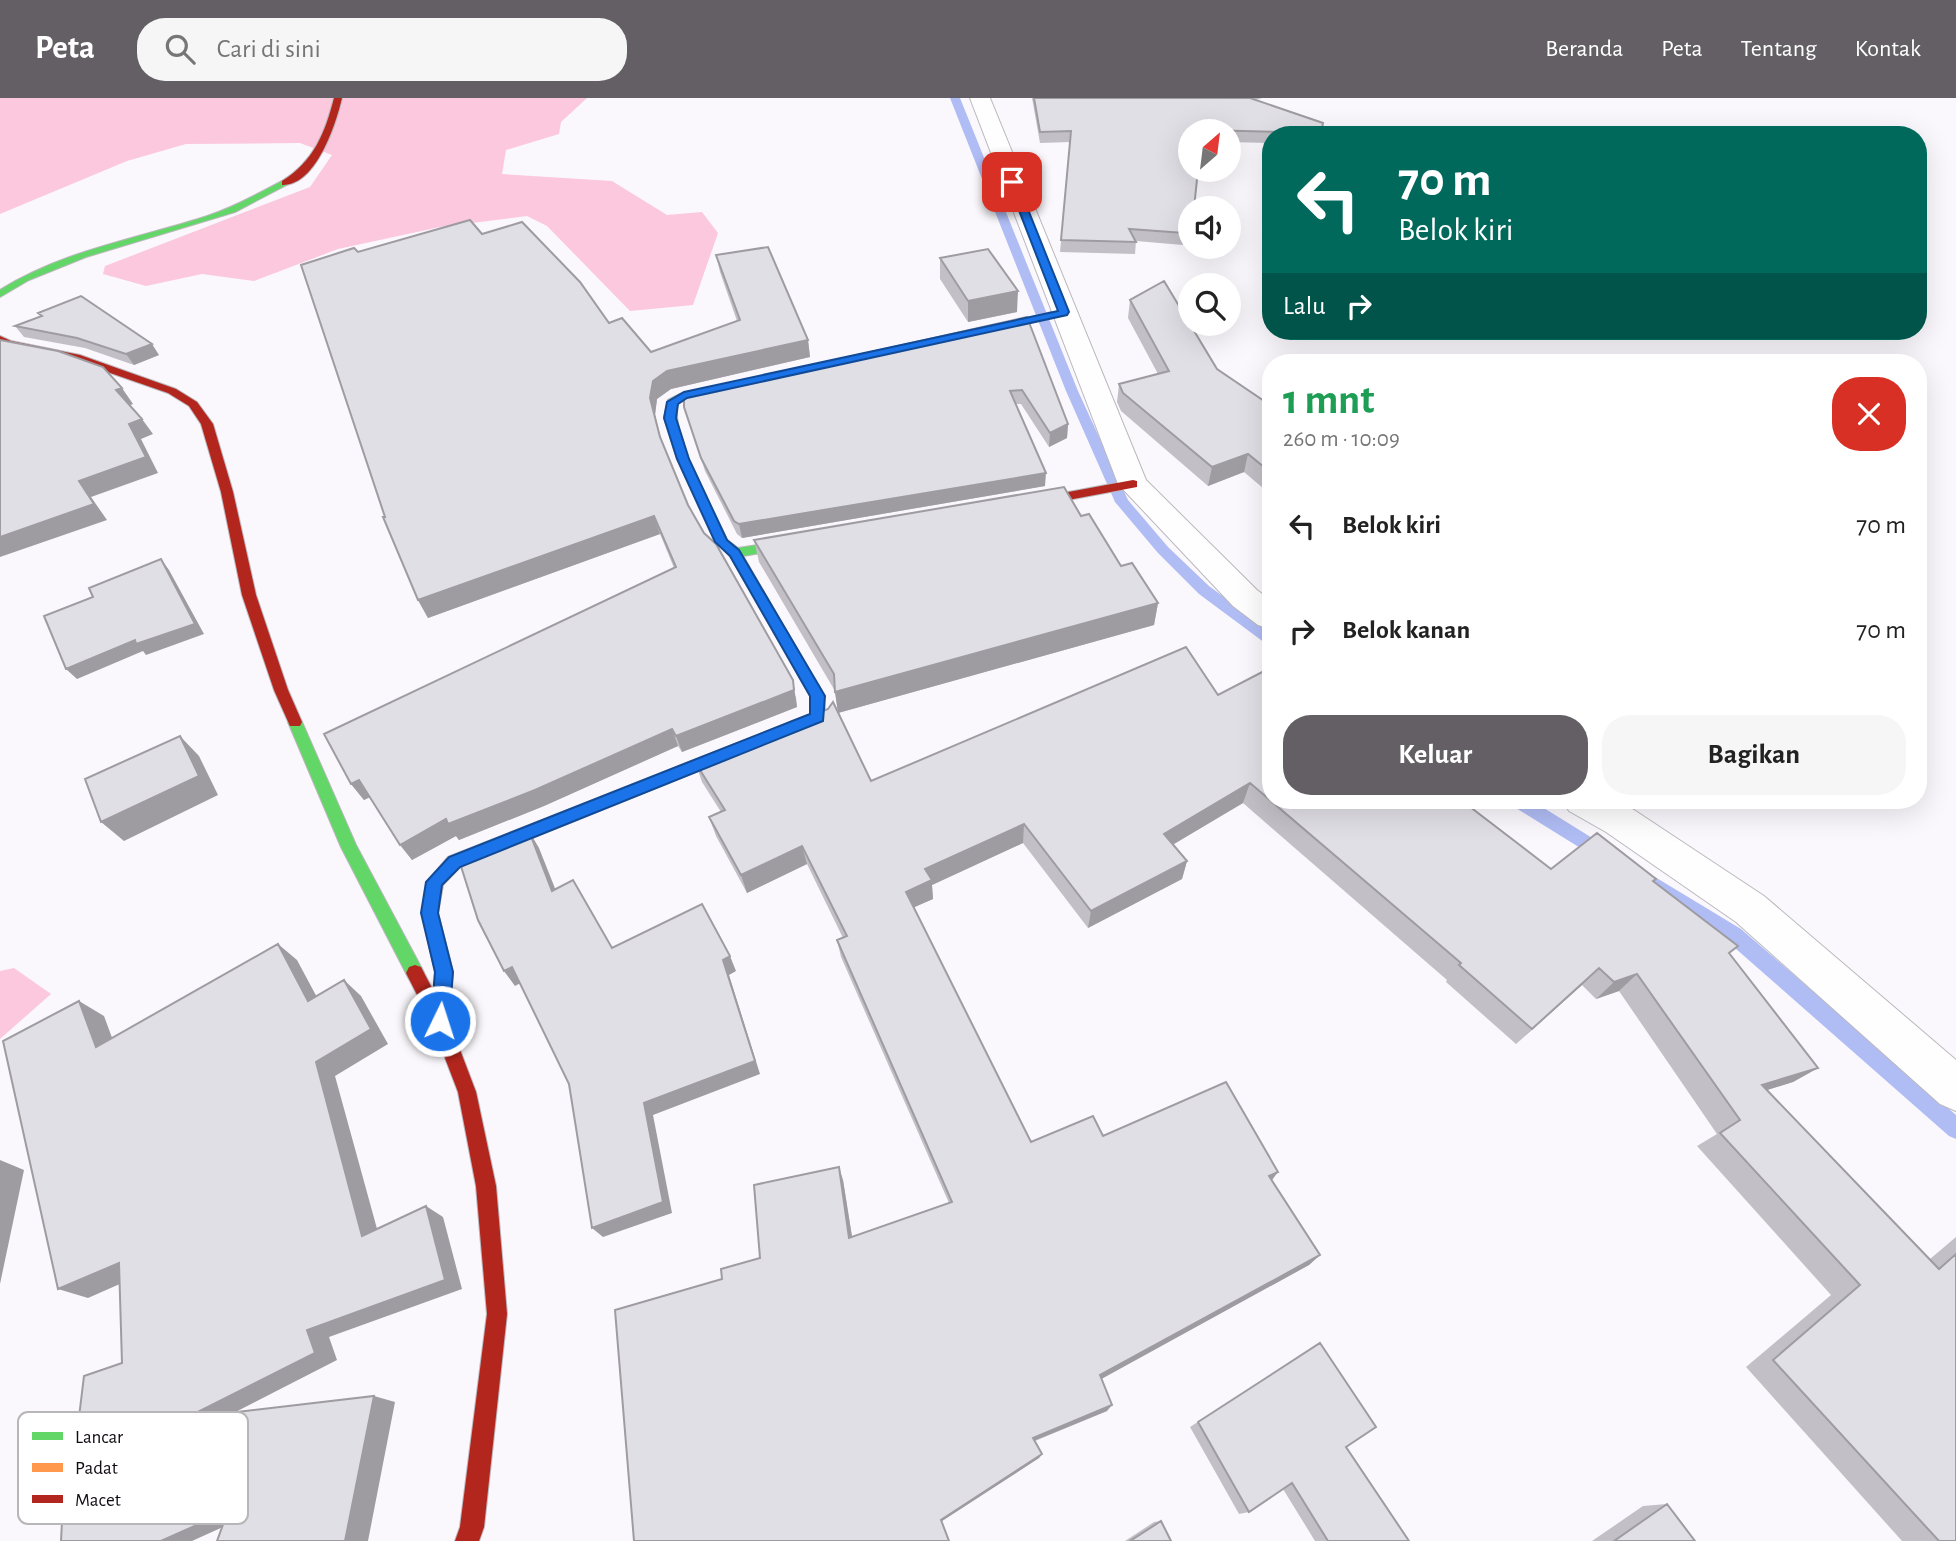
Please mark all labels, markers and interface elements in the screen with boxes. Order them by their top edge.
search box [137,18,627,81]
icon: search [161,30,199,68]
text: Peta [35,32,95,65]
text: Cari di sini [217,36,321,62]
text: Beranda [1545,37,1623,61]
text: Peta [1661,37,1703,61]
text: Tentang [1741,37,1817,61]
text: Kontak [1855,37,1921,61]
north arrow [1178,119,1241,182]
map controls [1178,119,1241,336]
pin [982,152,1042,212]
icon: left [1283,154,1374,245]
text: 70 m [1398,156,1492,205]
icon: arrive [993,163,1031,201]
button: sound [1178,196,1241,259]
text: Belok kiri [1398,214,1514,246]
button: search [1178,273,1241,336]
icon: right [1340,287,1378,325]
text: Lalu [1283,293,1326,319]
button: close [1832,377,1906,451]
text: 1 mnt [1283,379,1375,421]
text: 260 m · 10:09 [1283,428,1400,451]
icon: left [1283,507,1321,545]
text: Belok kiri [1342,512,1441,538]
text: 70 m [1856,512,1906,538]
icon: right [1283,612,1321,650]
text: Belok kanan [1342,617,1470,643]
text: 70 m [1856,617,1906,643]
button: Keluar [1283,715,1588,795]
button: Bagikan [1602,715,1906,795]
position arrow [403,984,477,1058]
legend [18,1412,248,1524]
text: Lancar [75,1428,123,1447]
text: Padat [75,1459,118,1478]
text: Macet [75,1491,121,1510]

